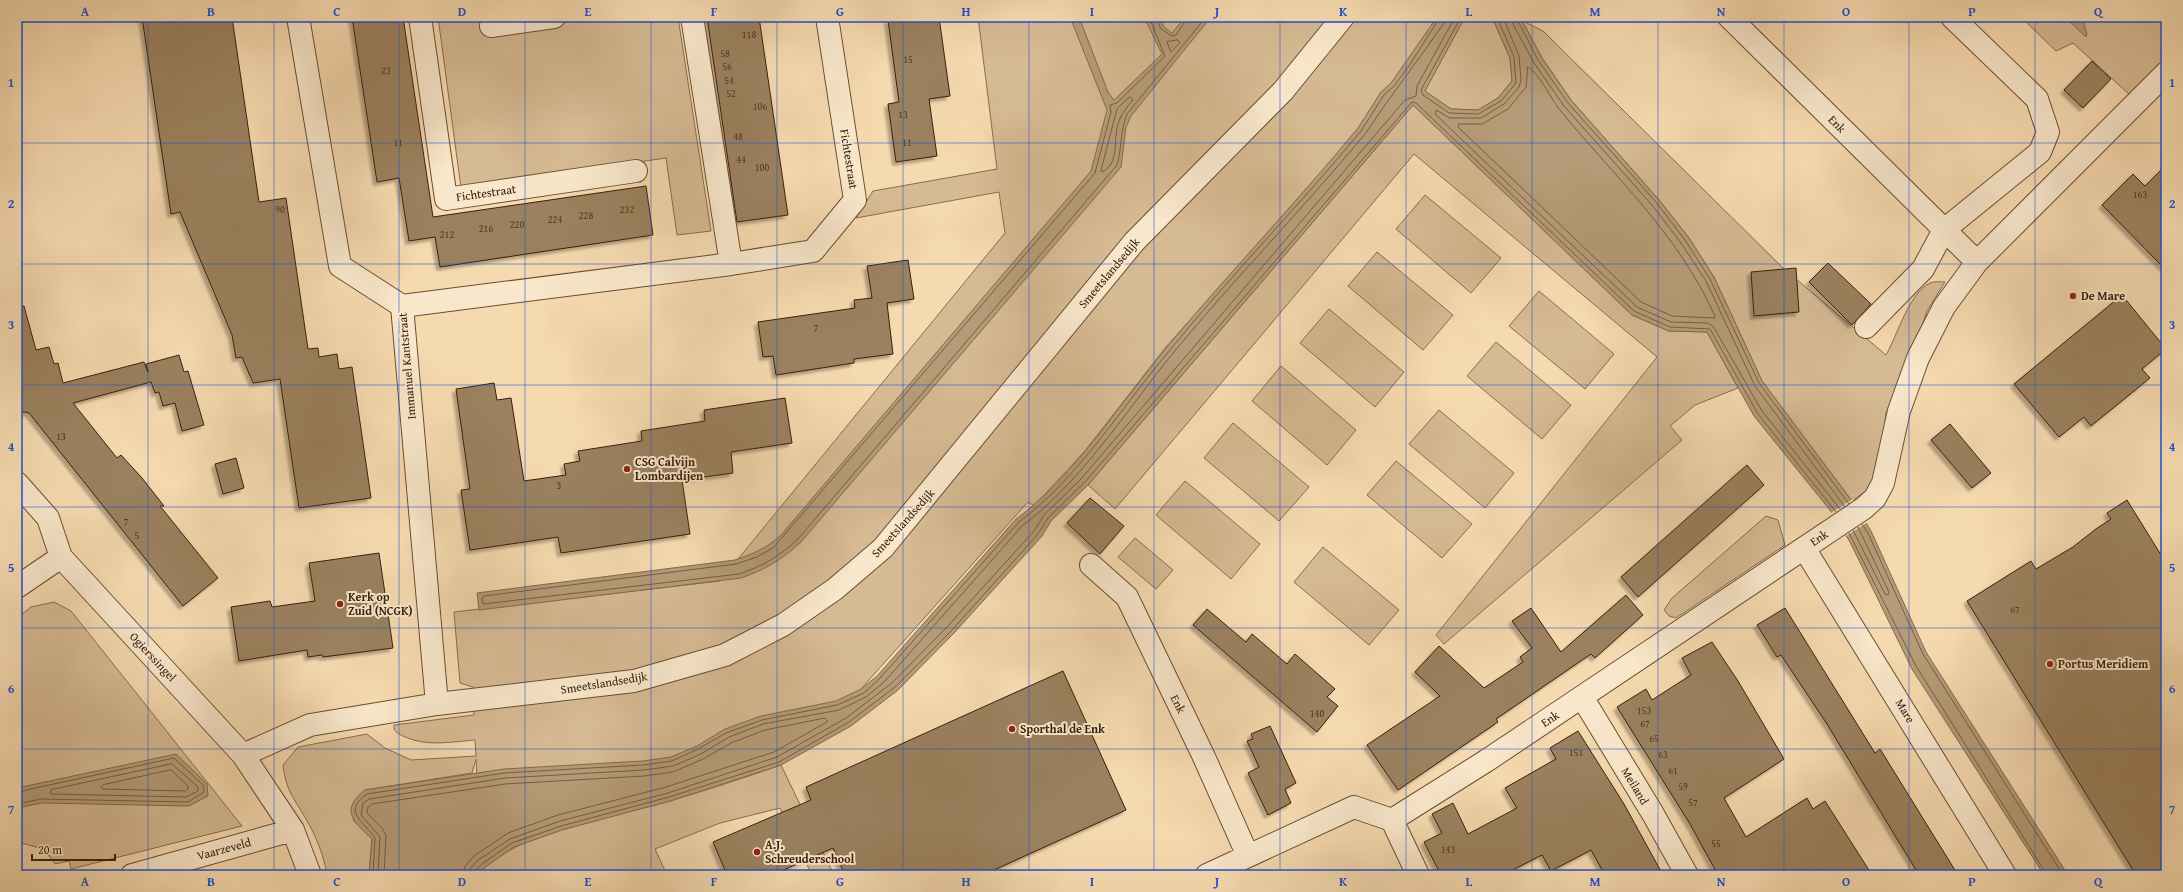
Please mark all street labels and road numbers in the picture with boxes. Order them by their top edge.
street label: Enk [1825,111,1851,137]
street label: Fichtestraat [836,128,863,191]
street label: Fichtestraat [455,180,518,205]
street label: Smeetslandsedijk [1074,233,1144,312]
street label: Immanuel Kantstraat [393,311,420,420]
street label: Smeetslandsedijk [867,484,939,561]
street label: Enk [1806,525,1832,550]
street label: Ogierssingel [126,628,181,686]
street label: Smeetslandsedijk [559,667,649,698]
street label: Enk [1167,692,1191,717]
street label: Mare [1891,695,1920,727]
street label: Enk [1537,706,1563,731]
street label: Meiland [1618,764,1654,808]
street label: Vaarzeveld [195,833,253,864]

